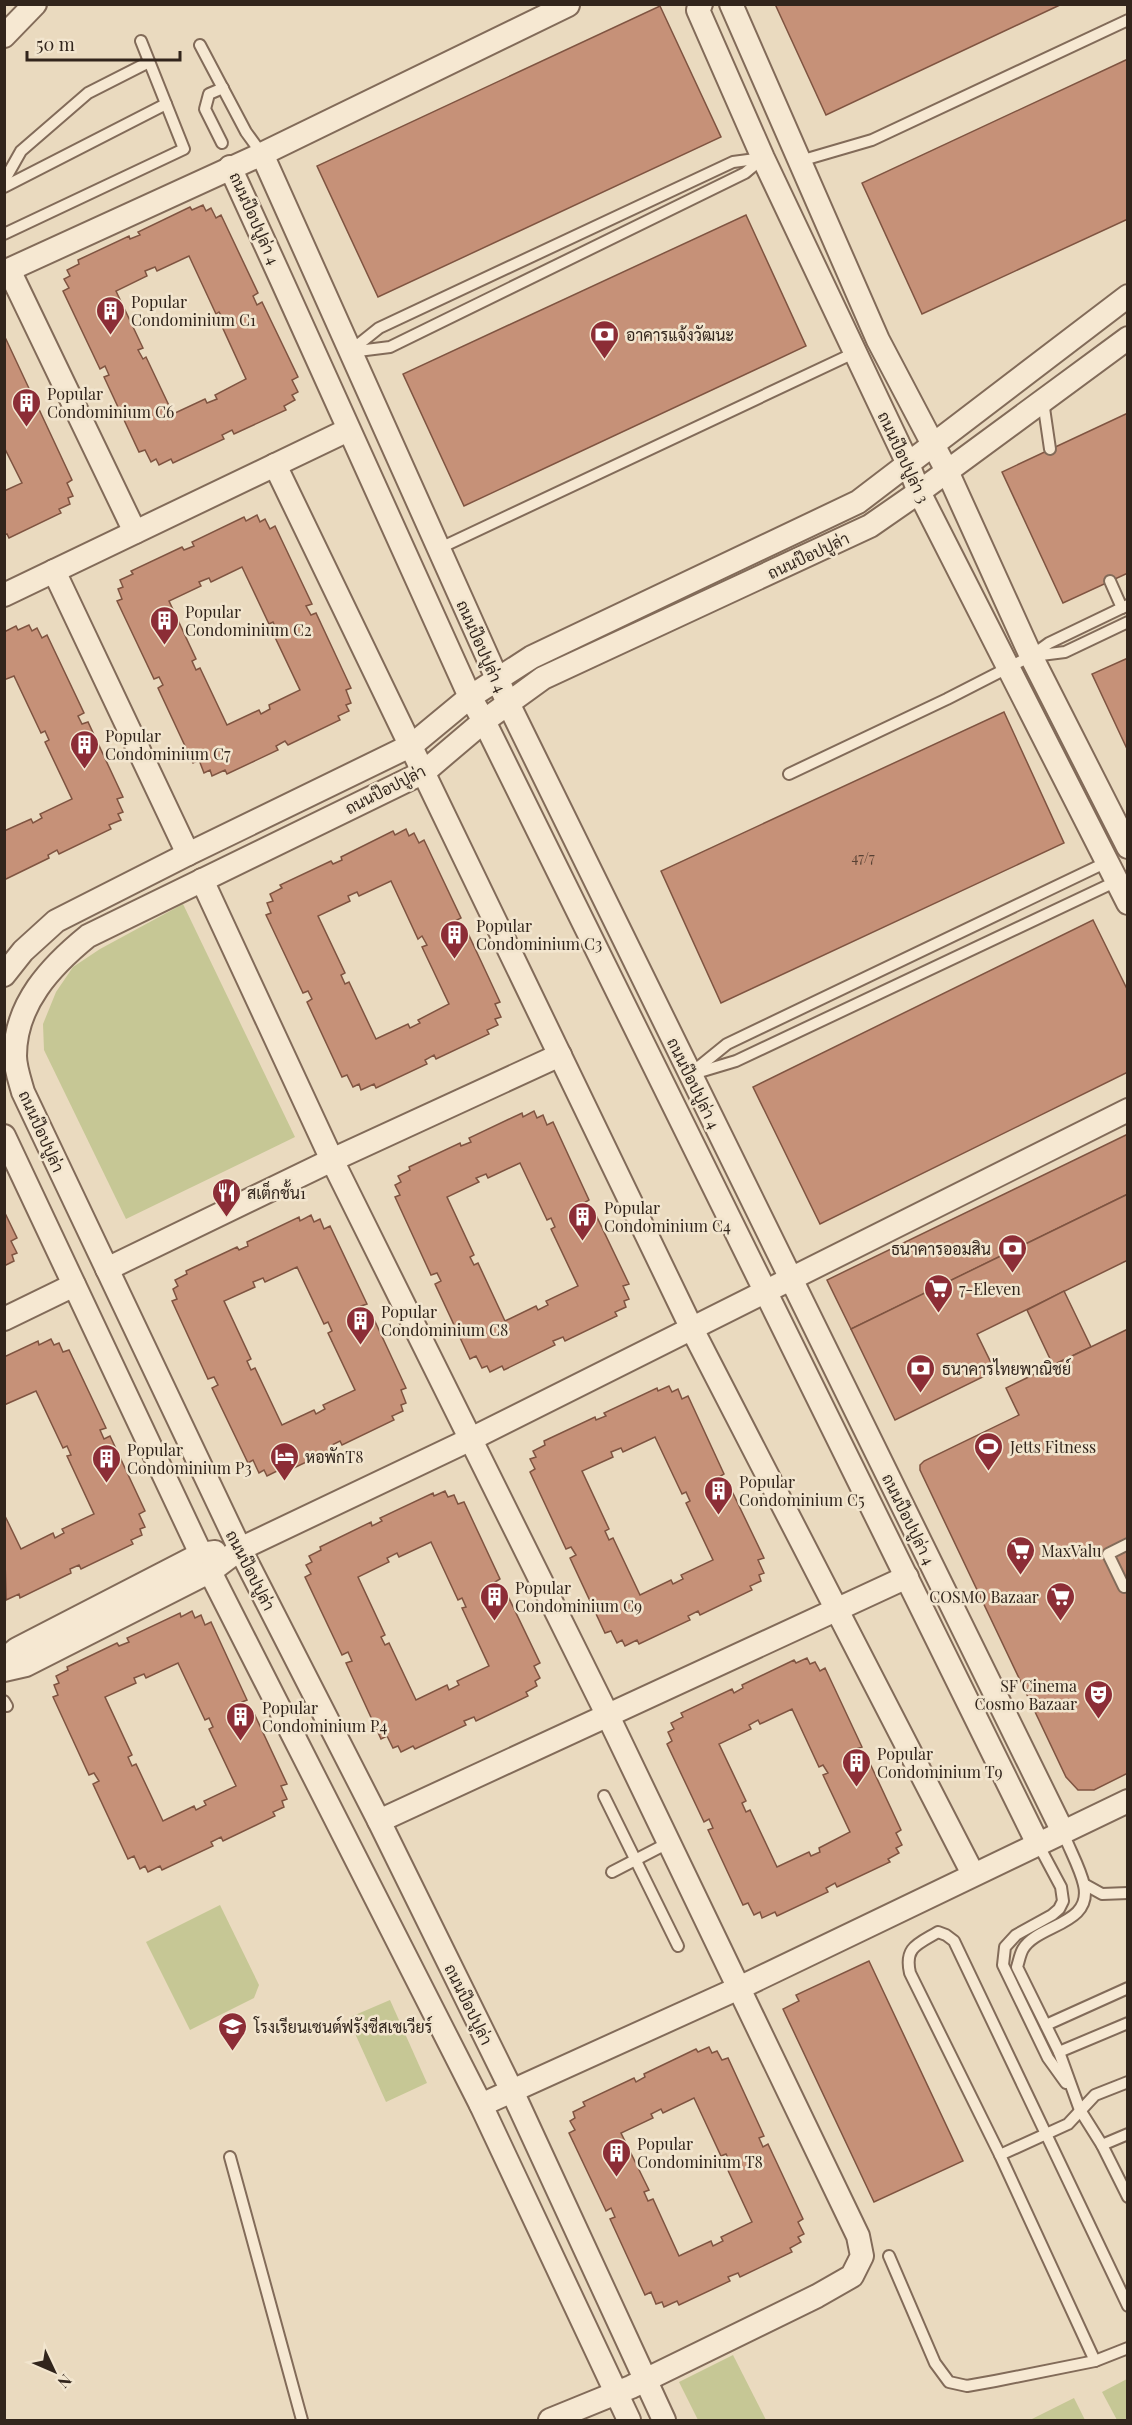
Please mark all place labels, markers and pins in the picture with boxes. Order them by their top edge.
place label: Popular Condominium C1 [131,291,256,330]
building icon: Popular Condominium C1 [94,294,126,336]
bank icon: อาคารแจ้งวัฒนะ [589,318,621,360]
place label: อาคารแจ้งวัฒนะ [626,324,734,345]
place label: Popular Condominium C6 [47,383,174,422]
building icon: Popular Condominium C6 [10,386,42,428]
place label: Popular Condominium C2 [185,601,312,640]
building icon: Popular Condominium C2 [148,604,180,646]
place label: Popular Condominium C7 [105,725,231,764]
building icon: Popular Condominium C7 [68,728,100,770]
place label: Popular Condominium C3 [476,915,602,954]
building icon: Popular Condominium C3 [439,918,471,960]
restaurant icon: สเต็กชั้น1 [210,1176,242,1218]
place label: สเต็กชั้น1 [247,1179,306,1203]
place label: Popular Condominium C4 [604,1197,731,1236]
building icon: Popular Condominium C4 [567,1200,599,1242]
bank icon: ธนาคารออมสิน [996,1232,1028,1274]
place label: ธนาคารออมสิน [891,1238,991,1259]
supermarket icon: 7-Eleven [922,1272,954,1314]
place label: 7-Eleven [959,1278,1021,1299]
place label: Popular Condominium C8 [381,1301,508,1340]
building icon: Popular Condominium C8 [344,1304,376,1346]
bank icon: ธนาคารไทยพาณิชย์ [905,1352,937,1394]
place label: ธนาคารไทยพาณิชย์ [942,1357,1071,1379]
sports icon: Jetts Fitness [973,1430,1005,1472]
place label: Jetts Fitness [1009,1436,1096,1457]
place label: Popular Condominium P3 [127,1439,252,1478]
hotel icon: หอพักT8 [268,1440,300,1482]
building icon: Popular Condominium P3 [90,1442,122,1484]
place label: หอพักT8 [305,1446,364,1467]
place label: Popular Condominium C5 [739,1471,865,1510]
building icon: Popular Condominium C5 [702,1474,734,1516]
supermarket icon: MaxValu [1004,1534,1036,1576]
place label: MaxValu [1041,1540,1102,1561]
place label: Popular Condominium C9 [515,1577,642,1616]
building icon: Popular Condominium C9 [478,1580,510,1622]
supermarket icon: COSMO Bazaar [1044,1580,1076,1622]
place label: COSMO Bazaar [929,1586,1039,1607]
place label: SF Cinema Cosmo Bazaar [975,1675,1077,1714]
theatre icon: SF Cinema Cosmo Bazaar [1082,1678,1114,1720]
place label: Popular Condominium P4 [262,1697,387,1736]
building icon: Popular Condominium P4 [225,1700,257,1742]
place label: Popular Condominium T9 [877,1743,1003,1782]
building icon: Popular Condominium T9 [840,1746,872,1788]
school or university icon: โรงเรียนเซนต์ฟรังซีสเซเวียร์ [217,2010,249,2052]
place label: โรงเรียนเซนต์ฟรังซีสเซเวียร์ [253,2015,433,2037]
place label: Popular Condominium T8 [637,2133,763,2172]
building icon: Popular Condominium T8 [600,2136,632,2178]

